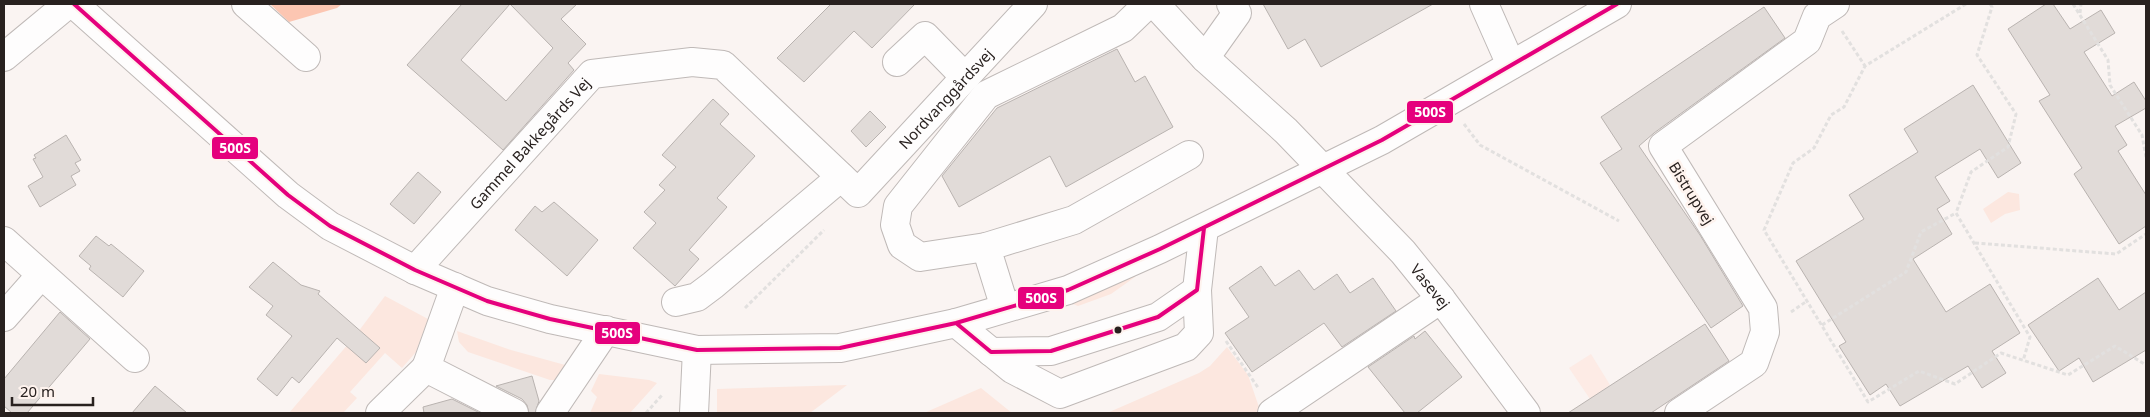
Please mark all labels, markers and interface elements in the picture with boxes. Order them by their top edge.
street label: Nordvanggårdsvej [894,44,997,153]
street label: Gammel Bakkegårds Vej [465,73,594,213]
line badge: 500S [1406,100,1454,124]
text: 500S [1414,102,1446,121]
line badge: 500S [211,136,259,160]
text: 500S [219,138,251,157]
street label: Bistrupvej [1665,158,1719,228]
street label: Vasevej [1406,260,1455,313]
line badge: 500S [1017,286,1065,310]
text: 500S [1025,288,1057,307]
line badge: 500S [594,321,641,345]
text: 500S [601,323,633,342]
unlabelled marker [1113,325,1123,335]
scale bar [12,374,94,406]
text: 20 m [20,381,55,401]

